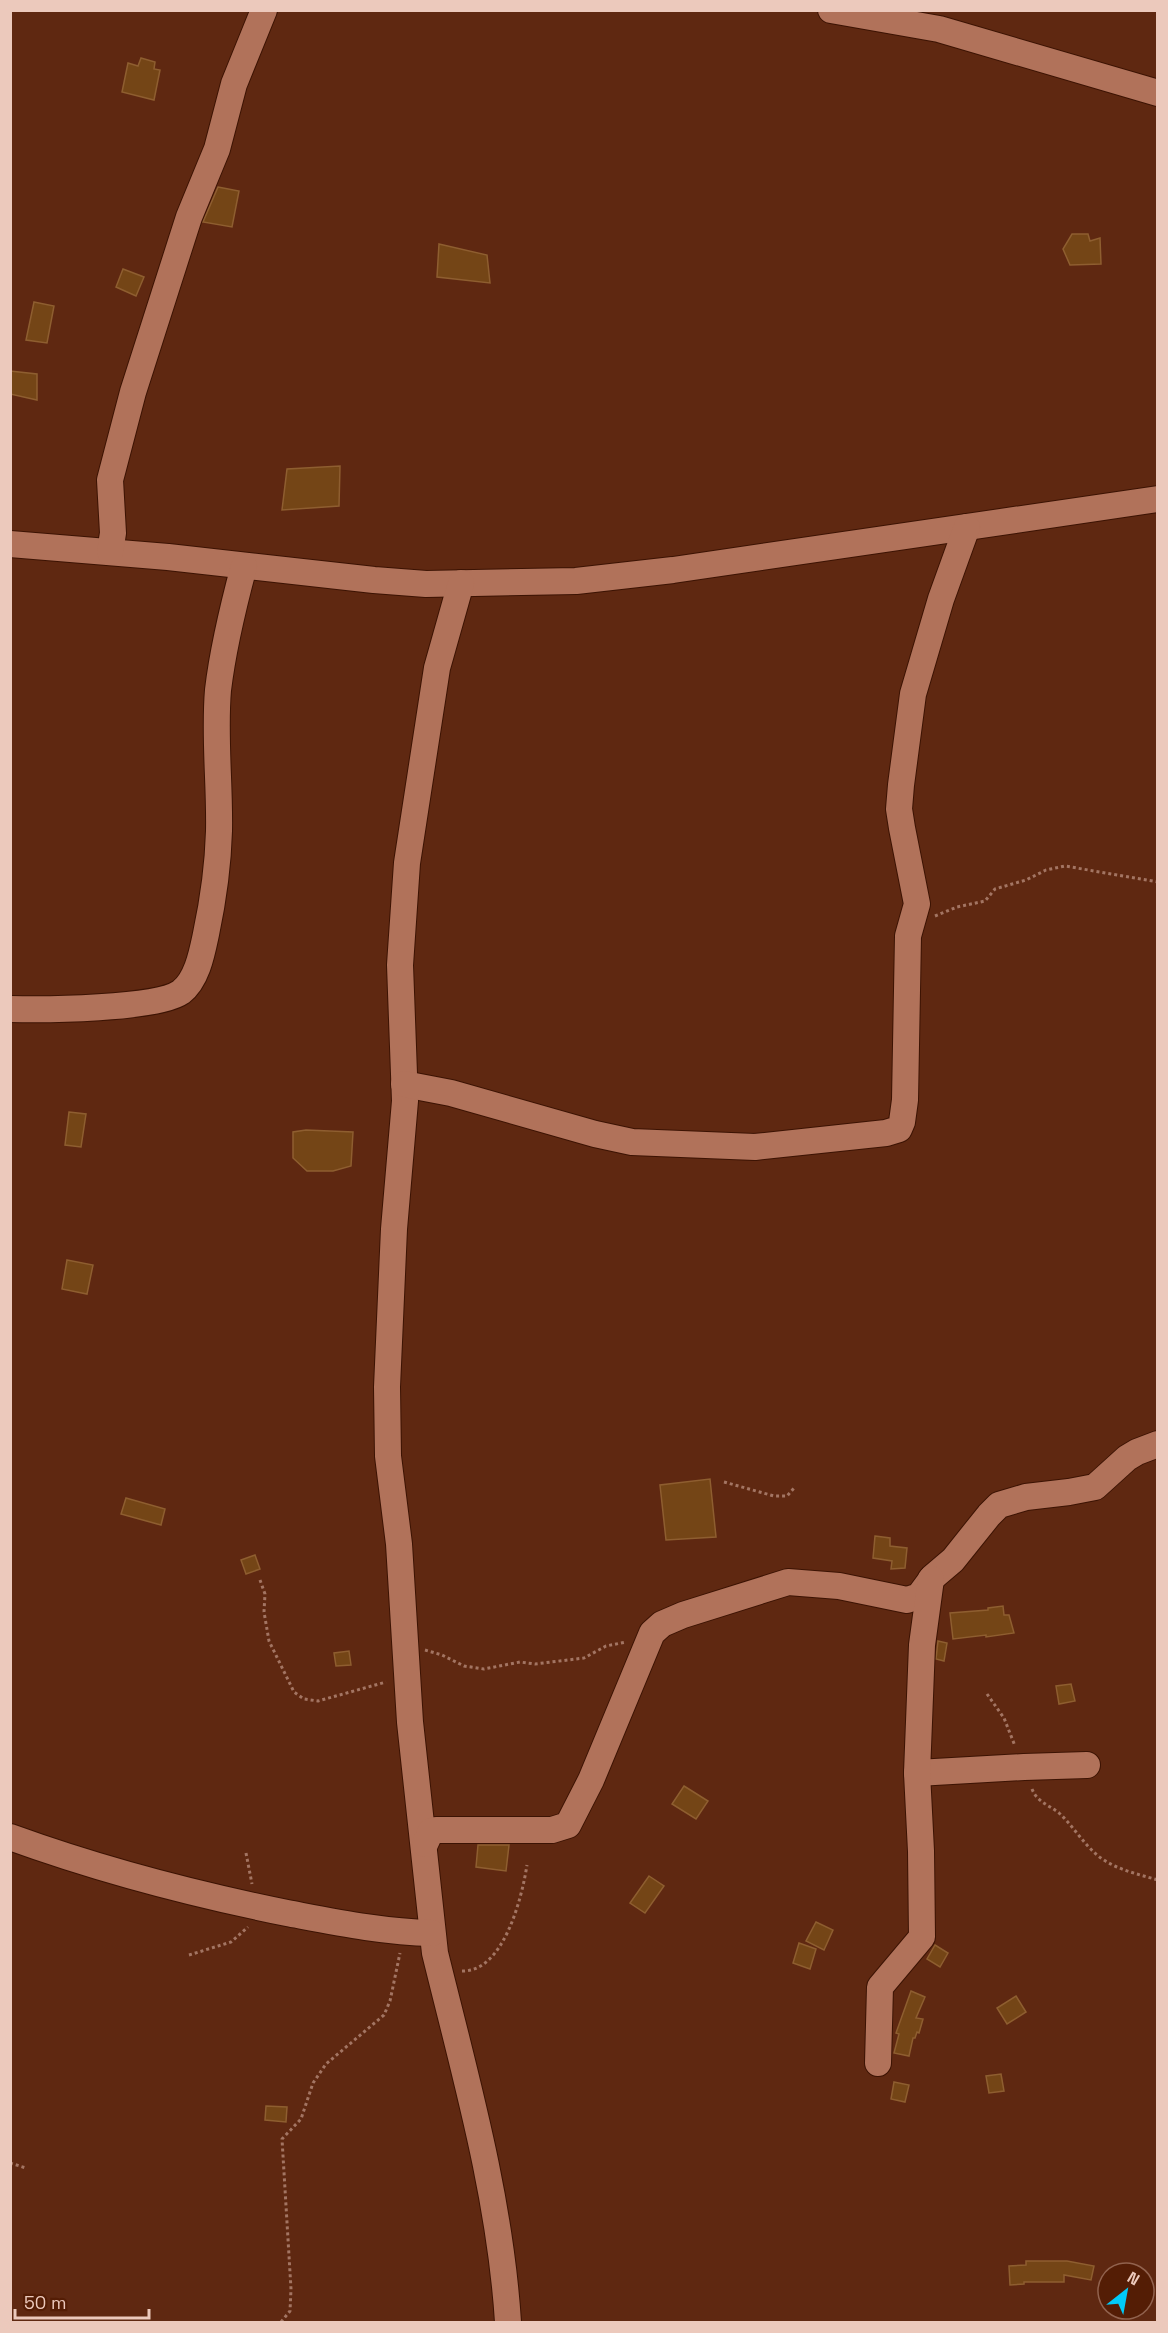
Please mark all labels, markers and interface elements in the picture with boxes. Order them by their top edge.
north arrow [1096,2261,1156,2321]
text: N [1123,2267,1143,2290]
scale bar [15,2282,148,2320]
text: 50 m [24,2291,66,2314]

